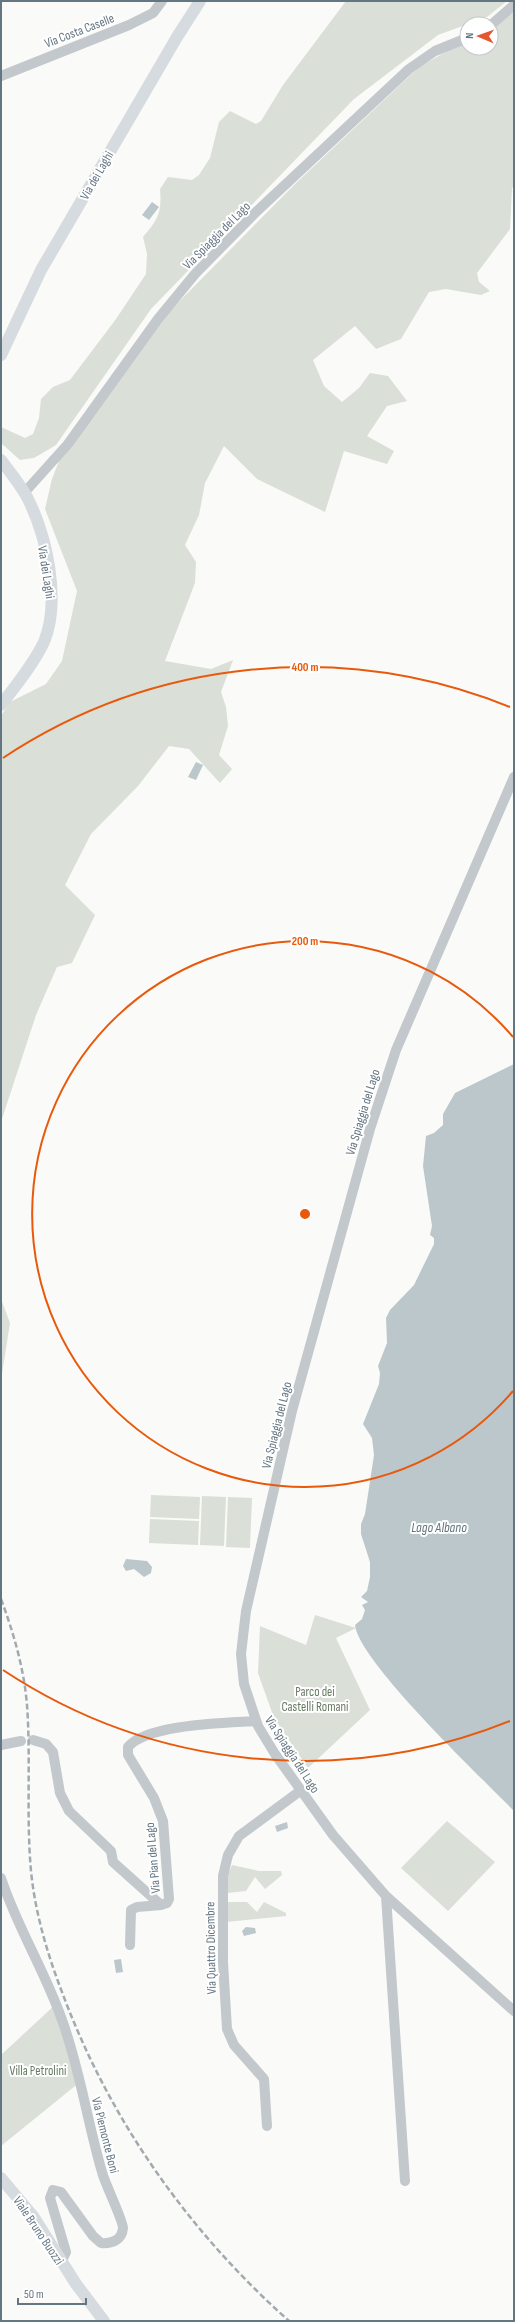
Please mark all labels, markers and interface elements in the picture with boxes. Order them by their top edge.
street label: Via Costa Caselle [42,10,117,52]
north arrow [459,16,499,56]
text: N [463,32,476,39]
street label: Via dei Laghi [77,148,117,203]
street label: Via Spiaggia del Lago [180,199,254,273]
street label: Via dei Laghi [34,544,58,600]
text: 400 m [292,660,318,675]
text: 200 m [292,934,318,949]
street label: Via Spiaggia del Lago [342,1067,384,1157]
centre of rings [298,1207,312,1221]
street label: Via Spiaggia del Lago [258,1380,296,1470]
water label: Lago Albano [411,1519,467,1536]
park label: Parco dei Castelli Romani [281,1684,349,1715]
street label: Via Spiaggia del Lago [261,1713,323,1796]
street label: Via Pian del Lago [142,1822,164,1894]
street label: Via Quattro Dicembre [202,1901,220,1995]
park label: Villa Petrolini [10,2063,66,2079]
street label: Via Piemonte Boni [88,2095,122,2175]
street label: Viale Bruno Buozzi [9,2193,67,2268]
scale bar [18,2280,86,2306]
text: 50 m [24,2287,44,2302]

